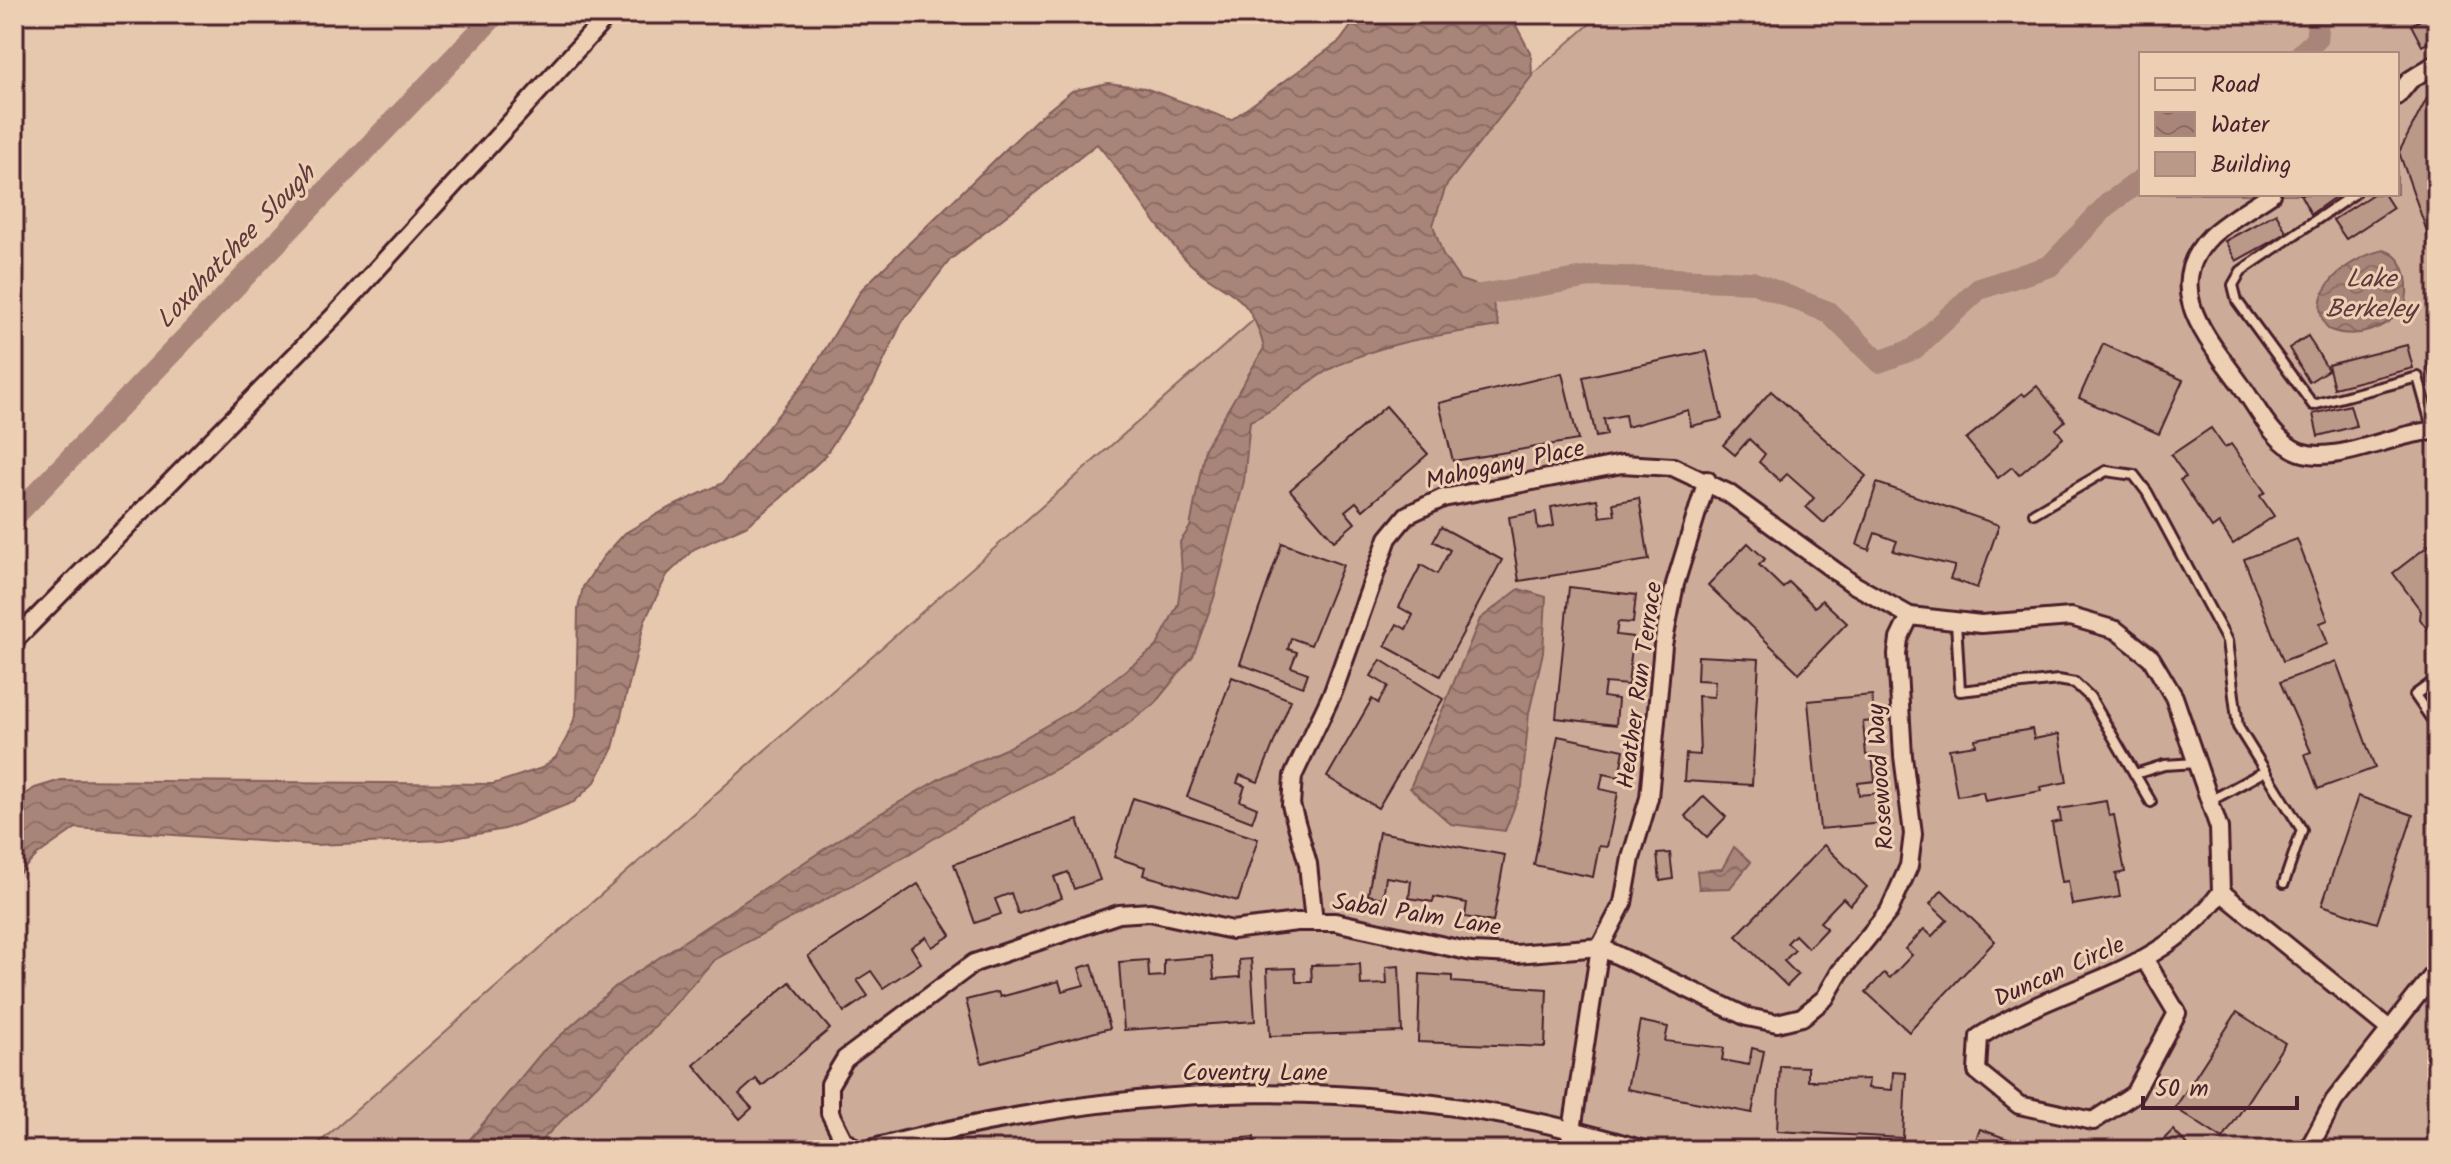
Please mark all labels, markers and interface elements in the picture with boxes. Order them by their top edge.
legend [2139,52,2399,196]
text: Road [2211,66,2260,105]
text: Water [2211,106,2271,145]
text: Building [2211,146,2291,185]
water label: Loxahatchee Slough [146,154,328,340]
water label: Lake Berkeley [2325,259,2420,331]
street label: Mahogany Place [1422,430,1589,501]
street label: Heather Run Terrace [1607,579,1674,791]
street label: Rosewood Way [1857,702,1906,851]
street label: Sabal Palm Lane [1330,883,1504,948]
street label: Duncan Circle [1988,926,2131,1019]
street label: Coventry Lane [1182,1054,1328,1093]
scale bar [2143,1060,2297,1110]
text: 50 m [2155,1070,2209,1109]

